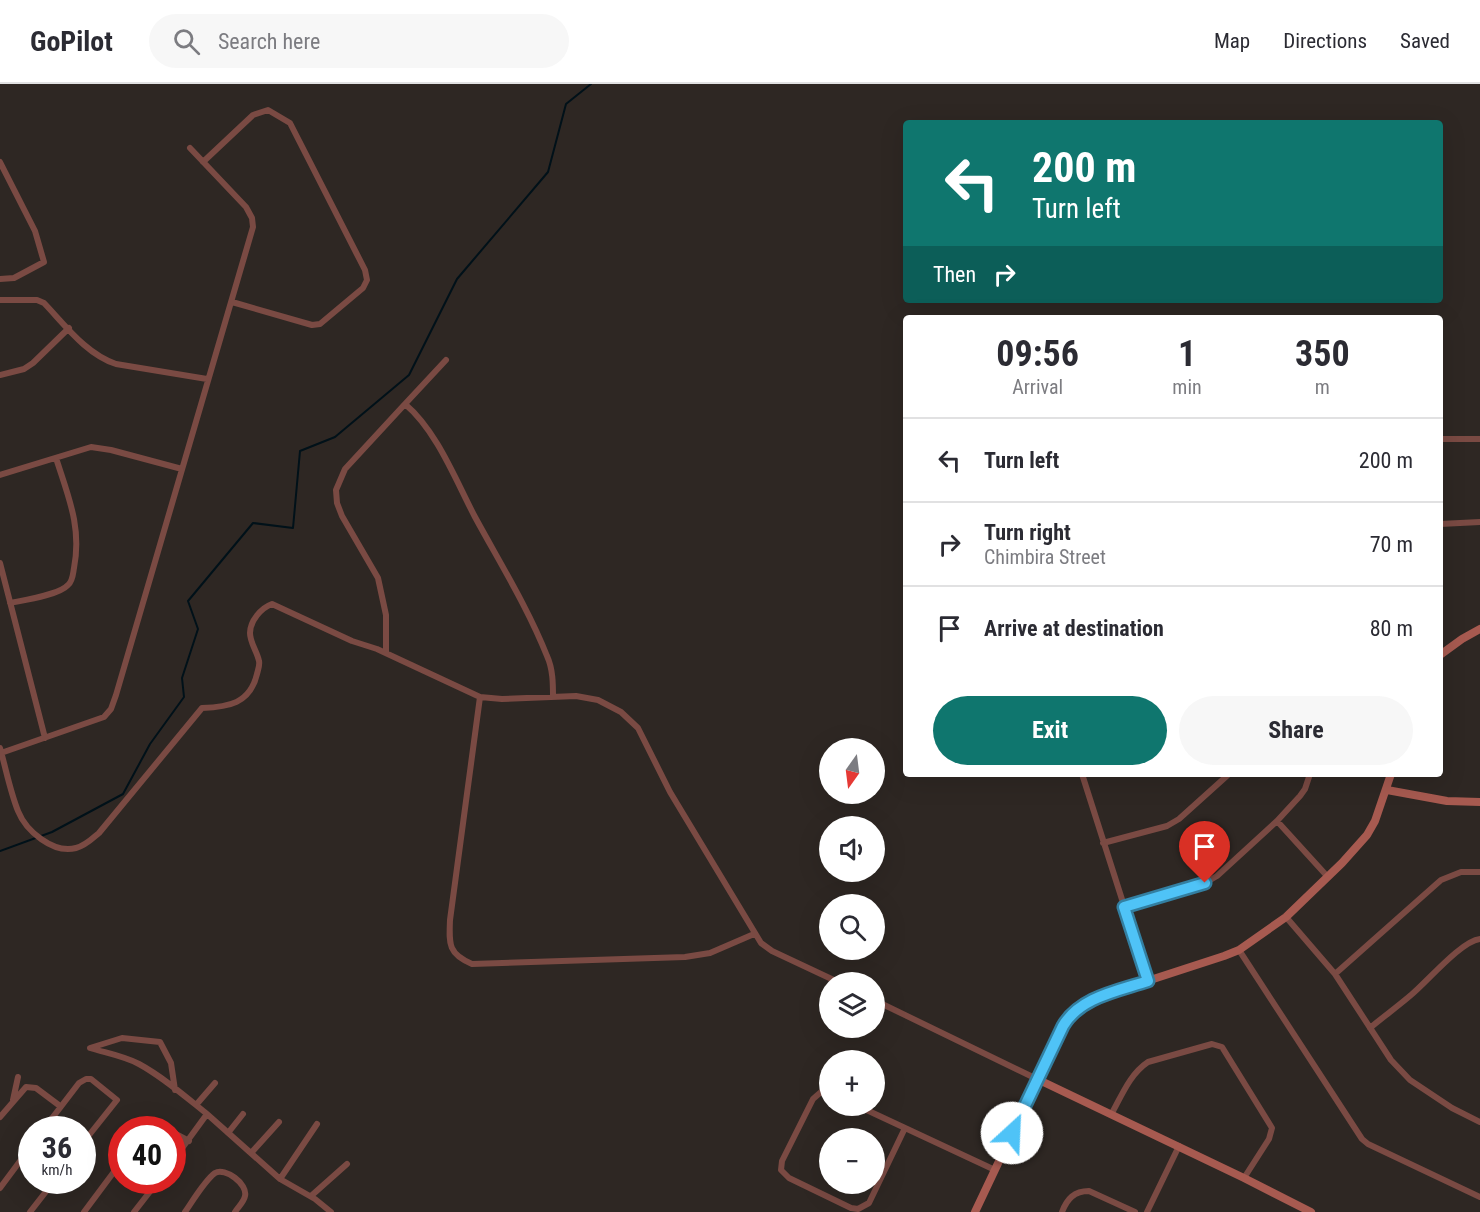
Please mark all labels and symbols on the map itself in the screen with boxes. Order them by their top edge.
north arrow [819,738,885,804]
pin [1179,821,1230,883]
position arrow [980,1101,1044,1165]
speed limit sign: 40 [108,1116,186,1194]

